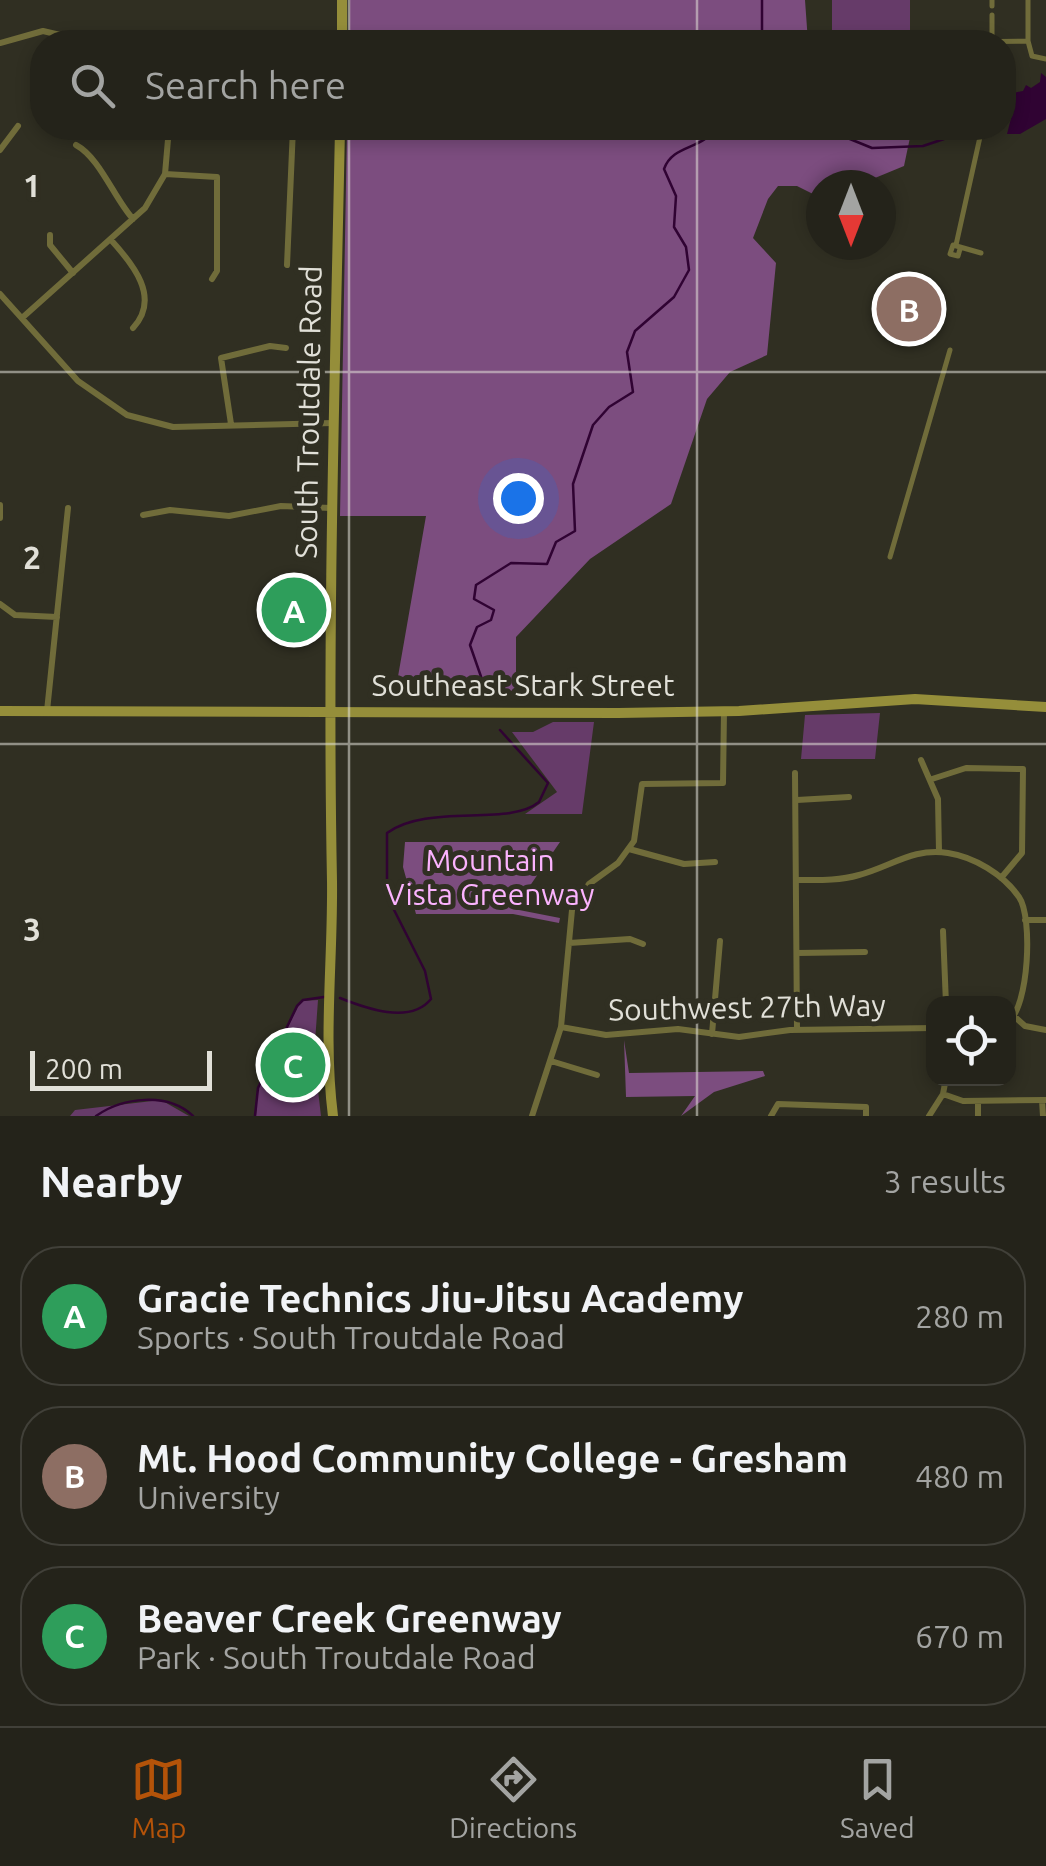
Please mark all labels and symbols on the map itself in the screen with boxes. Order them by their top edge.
text: 1 [23,167,41,203]
north arrow [806,170,896,260]
street label: South Troutdale Road [288,265,328,559]
pin: B [876,272,942,346]
your location [493,473,544,524]
text: 2 [23,539,41,575]
pin: A [262,572,326,648]
street label: Southeast Stark Street [372,668,675,702]
park label: Mountain Vista Greenway [386,843,594,911]
text: 3 [23,911,41,947]
street label: Southwest 27th Way [608,988,886,1026]
pin: C [260,1028,326,1102]
scale bar [30,1046,212,1090]

